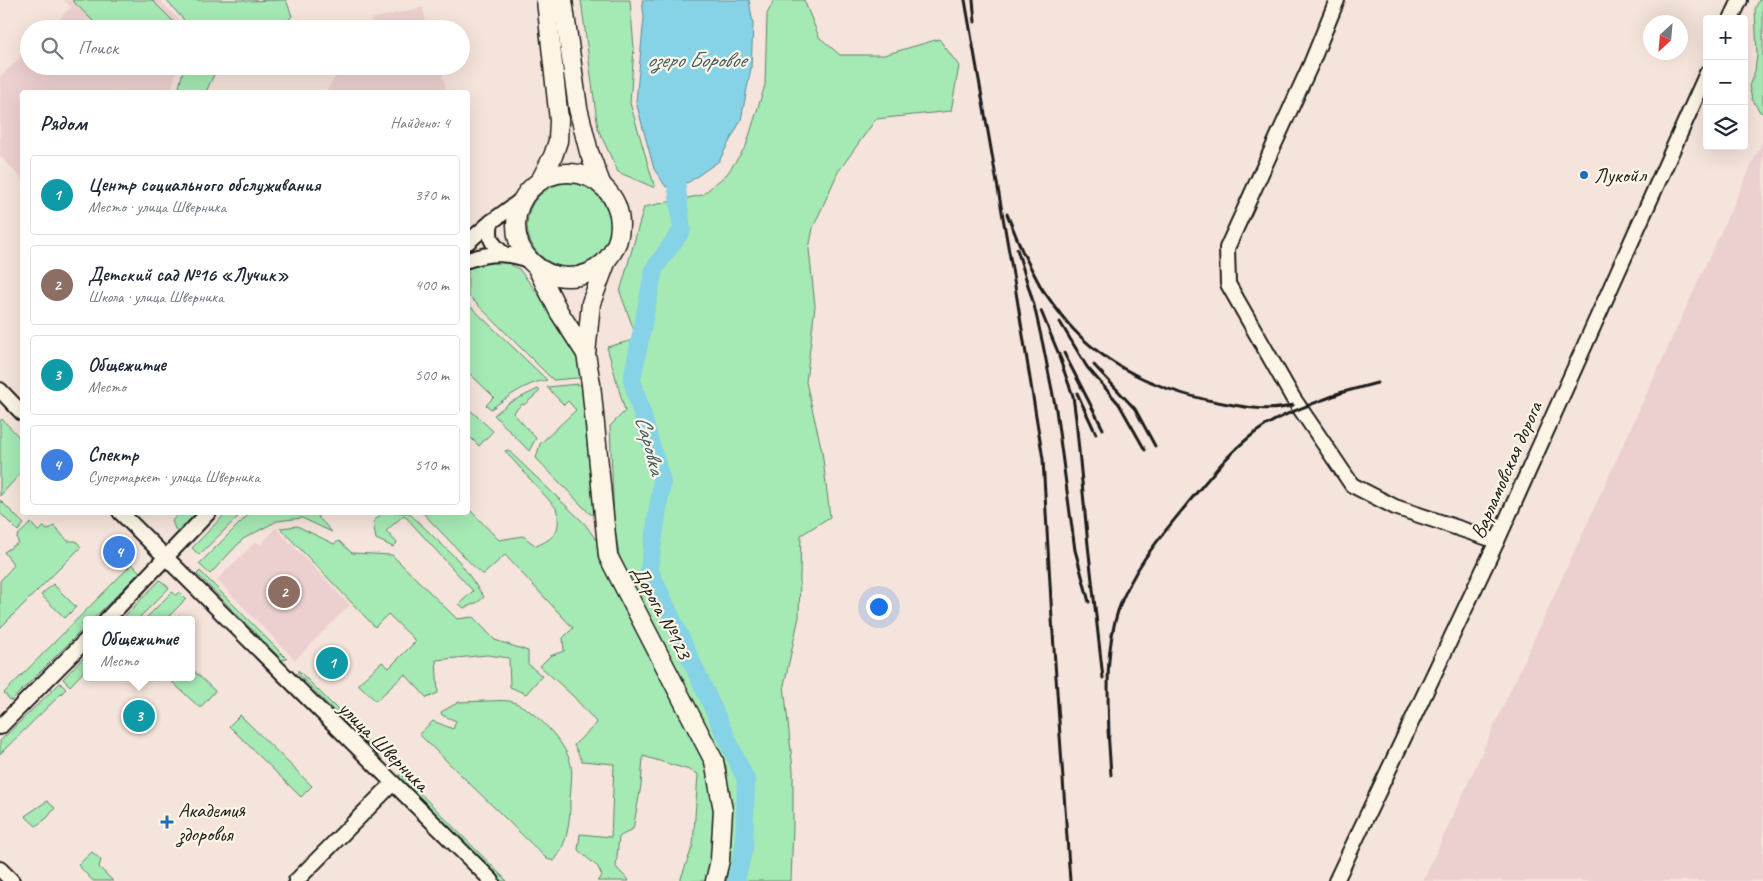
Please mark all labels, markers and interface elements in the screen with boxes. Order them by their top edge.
north arrow [1643,15,1688,60]
map controls [1703,15,1748,150]
button: + [1703,15,1748,60]
search box [20,20,470,75]
icon: search [38,34,66,62]
text: Поиск [78,36,118,60]
water label: озеро Боровое [647,46,749,74]
button: − [1703,60,1748,105]
button: layers [1703,105,1748,150]
text: Рядом [40,110,87,136]
text: Найдено: 4 [390,113,450,133]
place label: Лукойл [1594,162,1647,188]
marker: Лукойл [1578,169,1590,181]
text: Центр социального обслуживания [88,173,320,197]
text: 1 [53,185,61,205]
text: 370 m [415,185,449,205]
text: Место · улица Шверника [88,197,226,217]
text: Детский сад №16 «Лучик» [88,263,289,287]
text: 2 [53,275,61,295]
text: 400 m [415,275,449,295]
text: Школа · улица Шверника [88,287,224,307]
text: Общежитие [88,353,165,377]
text: 3 [53,365,61,385]
text: 500 m [415,365,449,385]
text: Место [88,377,126,397]
street label: Варламовская дорога [1464,396,1548,542]
water label: Саровка [629,413,672,480]
text: Спектр [88,443,138,467]
text: 4 [53,455,61,475]
text: 510 m [415,455,449,475]
text: Супермаркет · улица Шверника [88,467,260,487]
pin: 4 [103,533,135,571]
street label: Дорога №123 [626,560,698,665]
pin: 2 [268,573,300,611]
your location [866,594,892,620]
popup [83,616,195,681]
text: Общежитие [100,627,178,651]
pin: 1 [316,644,348,682]
text: Место [100,651,138,671]
street label: улица Шверника [332,694,436,798]
pin: 3 [123,697,155,735]
place label: Академия здоровья [175,797,246,848]
marker: Академия здоровья [160,815,174,829]

